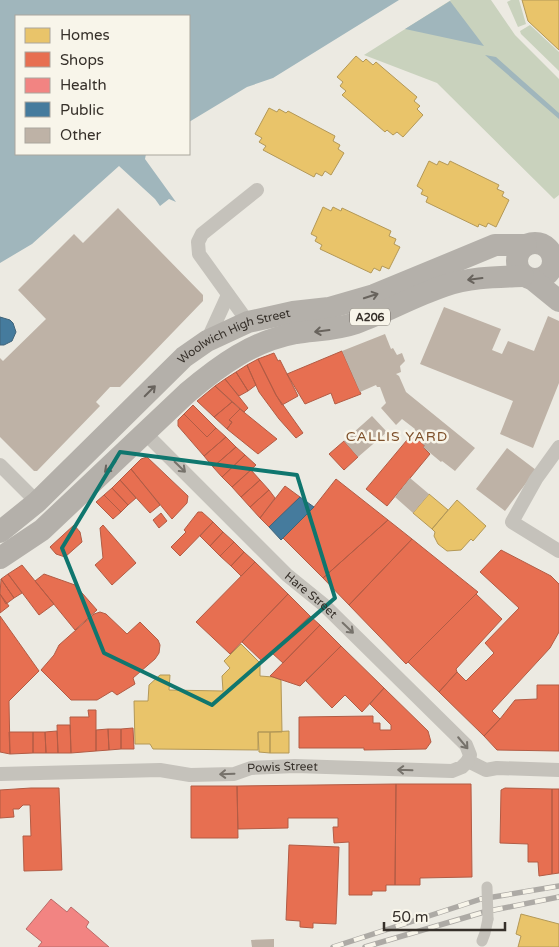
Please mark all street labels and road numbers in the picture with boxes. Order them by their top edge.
street label: Woolwich High Street [174,306,292,367]
road number: A206 [350,308,390,326]
street label: Hare Street [282,569,340,621]
street label: Powis Street [247,759,319,775]

